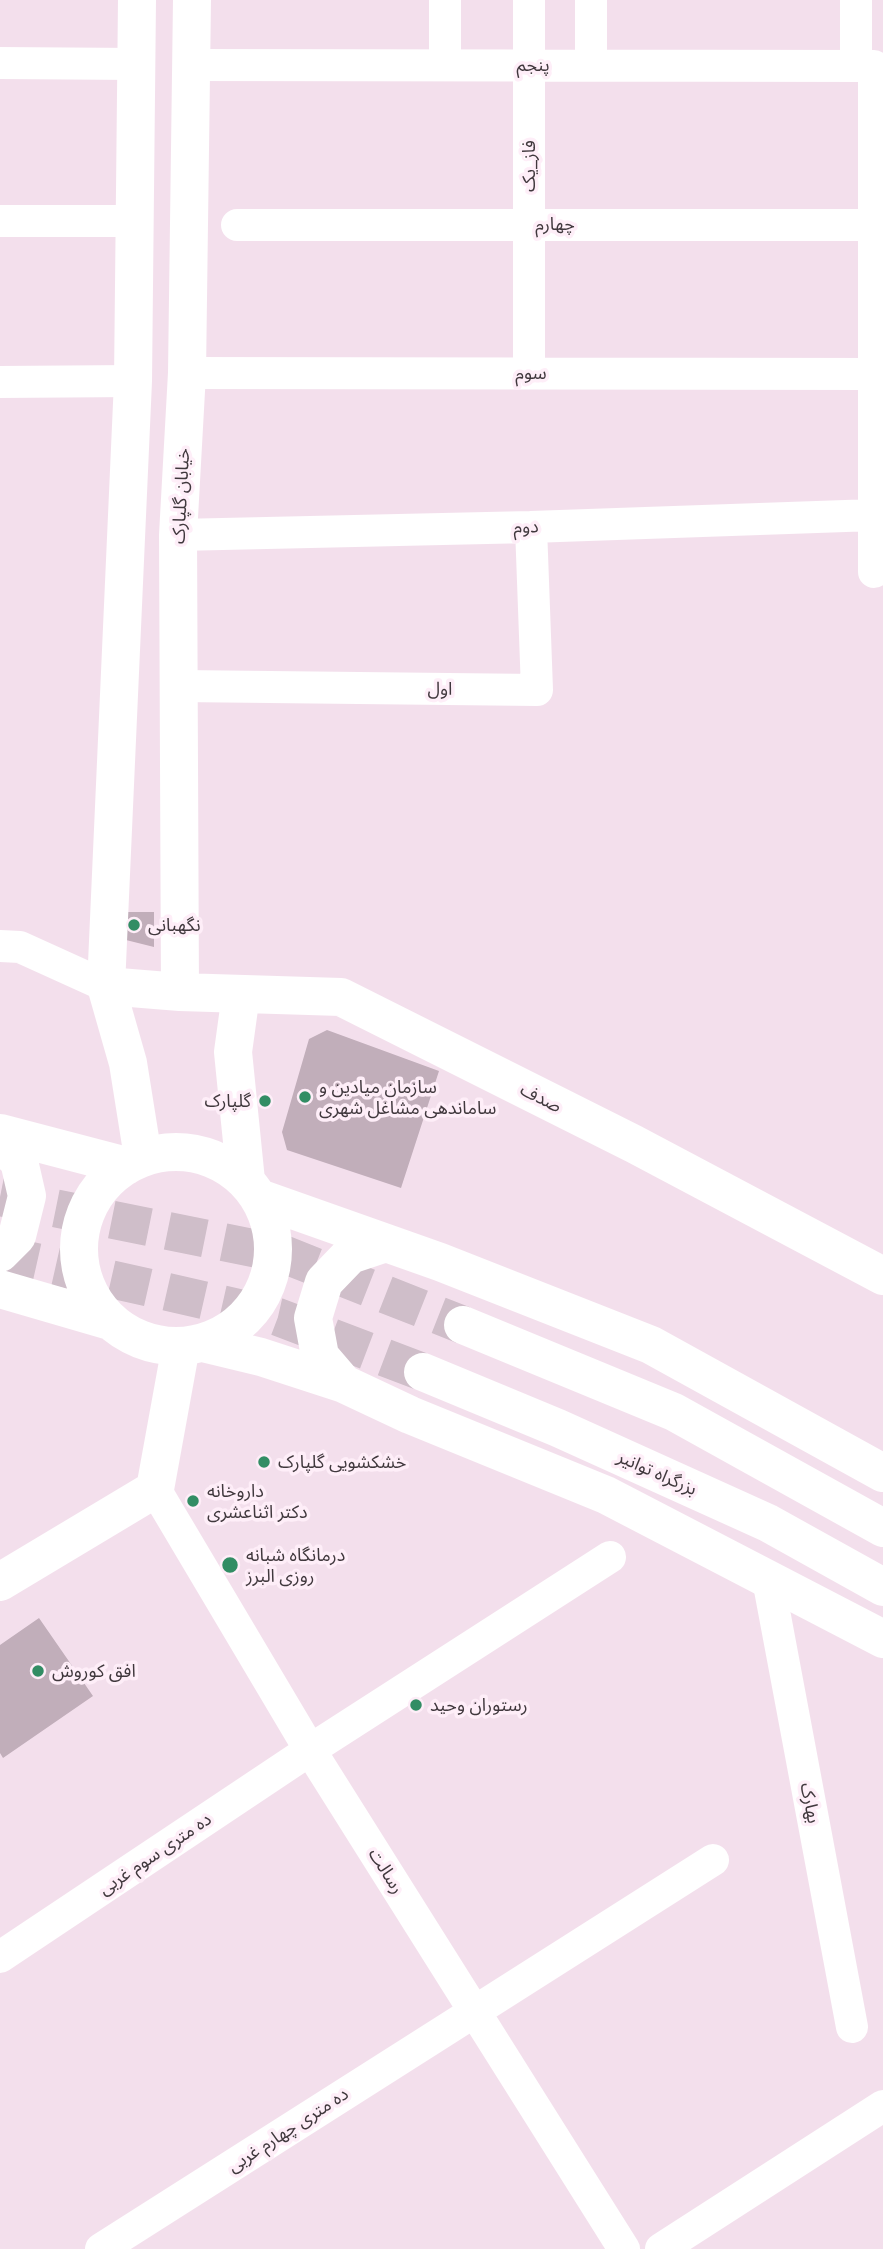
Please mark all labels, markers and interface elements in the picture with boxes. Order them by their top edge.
street label: پنجم [516,54,550,76]
street label: فاز_یک [518,140,540,192]
street label: چهارم [535,213,575,235]
street label: سوم [515,362,547,384]
street label: خیابان گلپارک [168,448,194,544]
street label: دوم [513,516,539,538]
street label: اول [427,678,453,700]
place label: نگهبانی [148,914,201,936]
marker: نگهبانی [126,917,142,933]
place label: سازمان میادین و ساماندهی مشاغل شهری [319,1076,496,1118]
street label: صدف [517,1078,565,1118]
marker: سازمان میادین و ساماندهی مشاغل شهری [297,1089,313,1105]
place label: گلپارک [205,1090,251,1112]
marker: گلپارک [257,1093,273,1109]
street label: بزرگراه توانیر [614,1446,700,1500]
place label: خشکشویی گلپارک [278,1451,406,1473]
marker: خشکشویی گلپارک [256,1454,272,1470]
place label: داروخانه دکتر اثناعشری [207,1480,308,1522]
marker: داروخانه دکتر اثناعشری [185,1493,201,1509]
place label: درمانگاه شبانه روزی البرز [246,1544,345,1586]
marker: درمانگاه شبانه روزی البرز [220,1555,240,1575]
place label: افق کوروش [52,1660,136,1682]
marker: افق کوروش [30,1663,46,1679]
place label: رستوران وحید [430,1694,528,1716]
marker: رستوران وحید [408,1697,424,1713]
street label: بهارک [795,1781,825,1825]
street label: ده متری سوم غربی [94,1808,216,1900]
street label: رسالت [364,1844,408,1898]
street label: ده متری چهارم غربی [224,2083,352,2177]

